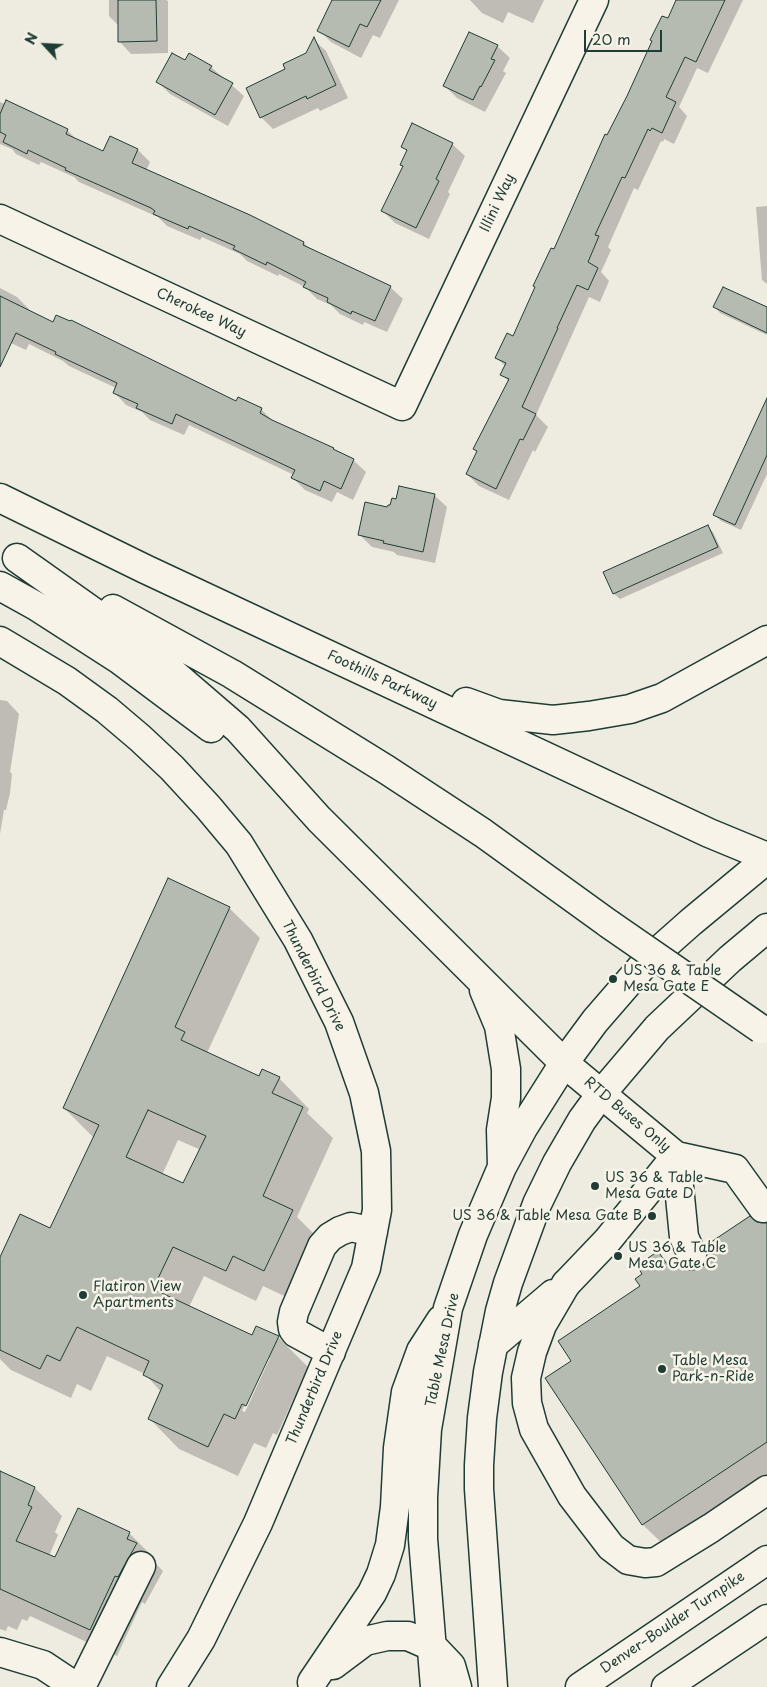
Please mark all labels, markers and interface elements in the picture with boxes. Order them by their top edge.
north arrow [20,20,70,70]
scale bar [587,20,664,52]
text: 20 m [592,27,631,50]
text: N [19,29,43,48]
street label: Illini Way [477,171,519,235]
street label: Cherokee Way [153,285,249,341]
street label: Foothills Parkway [324,647,440,713]
street label: Thunderbird Drive [278,918,348,1034]
place label: US 36 & Table Mesa Gate E [623,963,721,996]
marker: US 36 & Table Mesa Gate E [607,973,619,985]
street label: RTD Buses Only [580,1074,674,1156]
place label: US 36 & Table Mesa Gate D [605,1170,703,1202]
marker: US 36 & Table Mesa Gate D [589,1180,601,1192]
place label: US 36 & Table Mesa Gate B [452,1208,642,1224]
marker: US 36 & Table Mesa Gate B [646,1210,658,1222]
place label: US 36 & Table Mesa Gate C [628,1240,726,1272]
marker: US 36 & Table Mesa Gate C [612,1250,624,1262]
place label: Flatiron View Apartments [93,1279,181,1311]
marker: Flatiron View Apartments [77,1289,89,1301]
street label: Table Mesa Drive [423,1292,463,1408]
street label: Thunderbird Drive [283,1329,347,1447]
place label: Table Mesa Park-n-Ride [672,1353,754,1385]
marker: Table Mesa Park-n-Ride [656,1363,668,1375]
street label: Denver–Boulder Turnpike [598,1568,748,1678]

